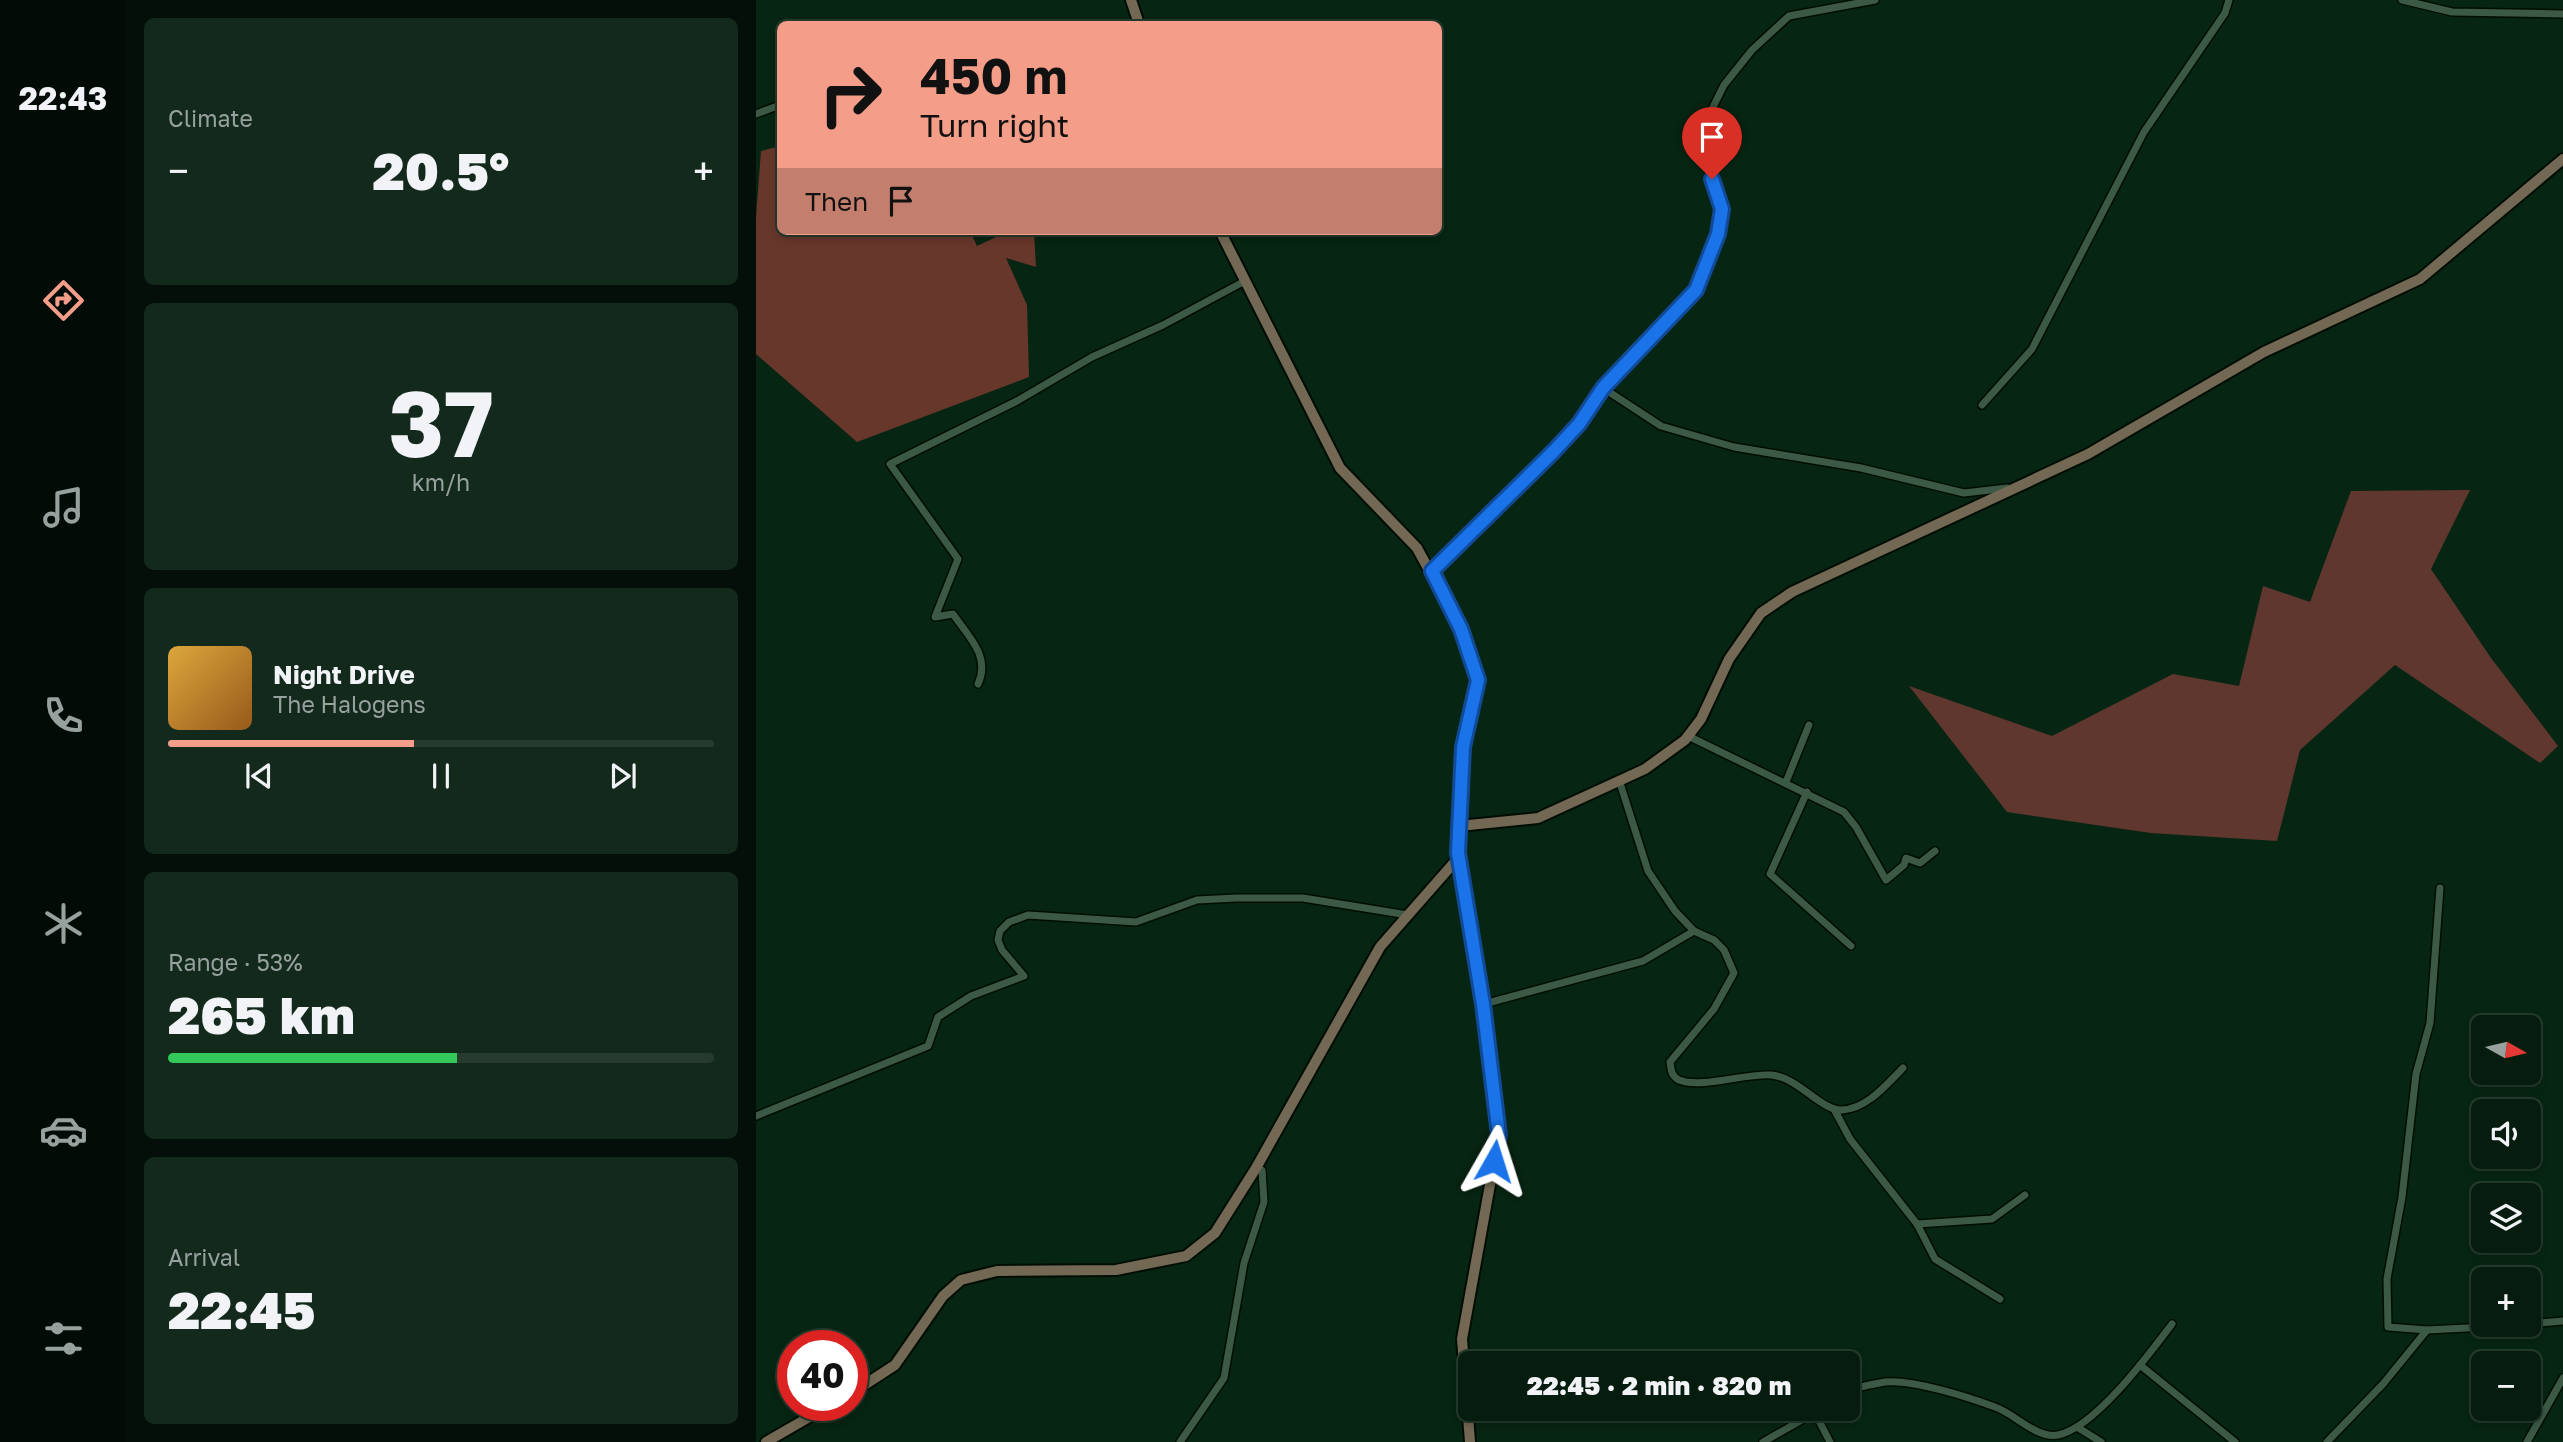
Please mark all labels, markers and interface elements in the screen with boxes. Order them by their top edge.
text: 450 m [920,46,1068,105]
icon: right [805,49,896,140]
text: 22:43 [19,79,107,117]
text: Climate [168,104,253,132]
text: Turn right [920,106,1069,144]
pin [1682,107,1742,179]
icon: arrive [1693,118,1731,156]
text: 20.5° [373,139,509,201]
text: − [168,148,189,193]
text: + [693,148,714,193]
icon: arrive [882,182,920,220]
text: Then [805,186,868,217]
icon: directions [39,276,88,325]
text: 37 [388,368,494,477]
text: km/h [412,468,470,496]
icon: music [39,483,88,532]
text: Night Drive [273,659,415,690]
text: The Halogens [273,690,426,718]
icon: phone [39,691,88,740]
icon: previous [240,757,278,795]
icon: pause [422,757,460,795]
icon: next [604,757,642,795]
icon: climate [39,899,88,948]
text: Range · 53% [168,948,303,976]
text: 265 km [168,983,355,1045]
north arrow [2471,1015,2541,1085]
map controls [2471,1015,2541,1421]
button: sound [2471,1099,2541,1169]
icon: car [39,1106,88,1155]
position arrow [1457,1124,1531,1198]
button: layers [2471,1183,2541,1253]
text: Arrival [168,1243,240,1271]
button: + [2471,1267,2541,1337]
text: 22:45 [168,1278,315,1340]
icon: filters [39,1314,88,1363]
speed limit sign: 40 [777,1330,868,1421]
button: − [2471,1351,2541,1421]
text: 22:45 · 2 min · 820 m [1527,1370,1791,1401]

